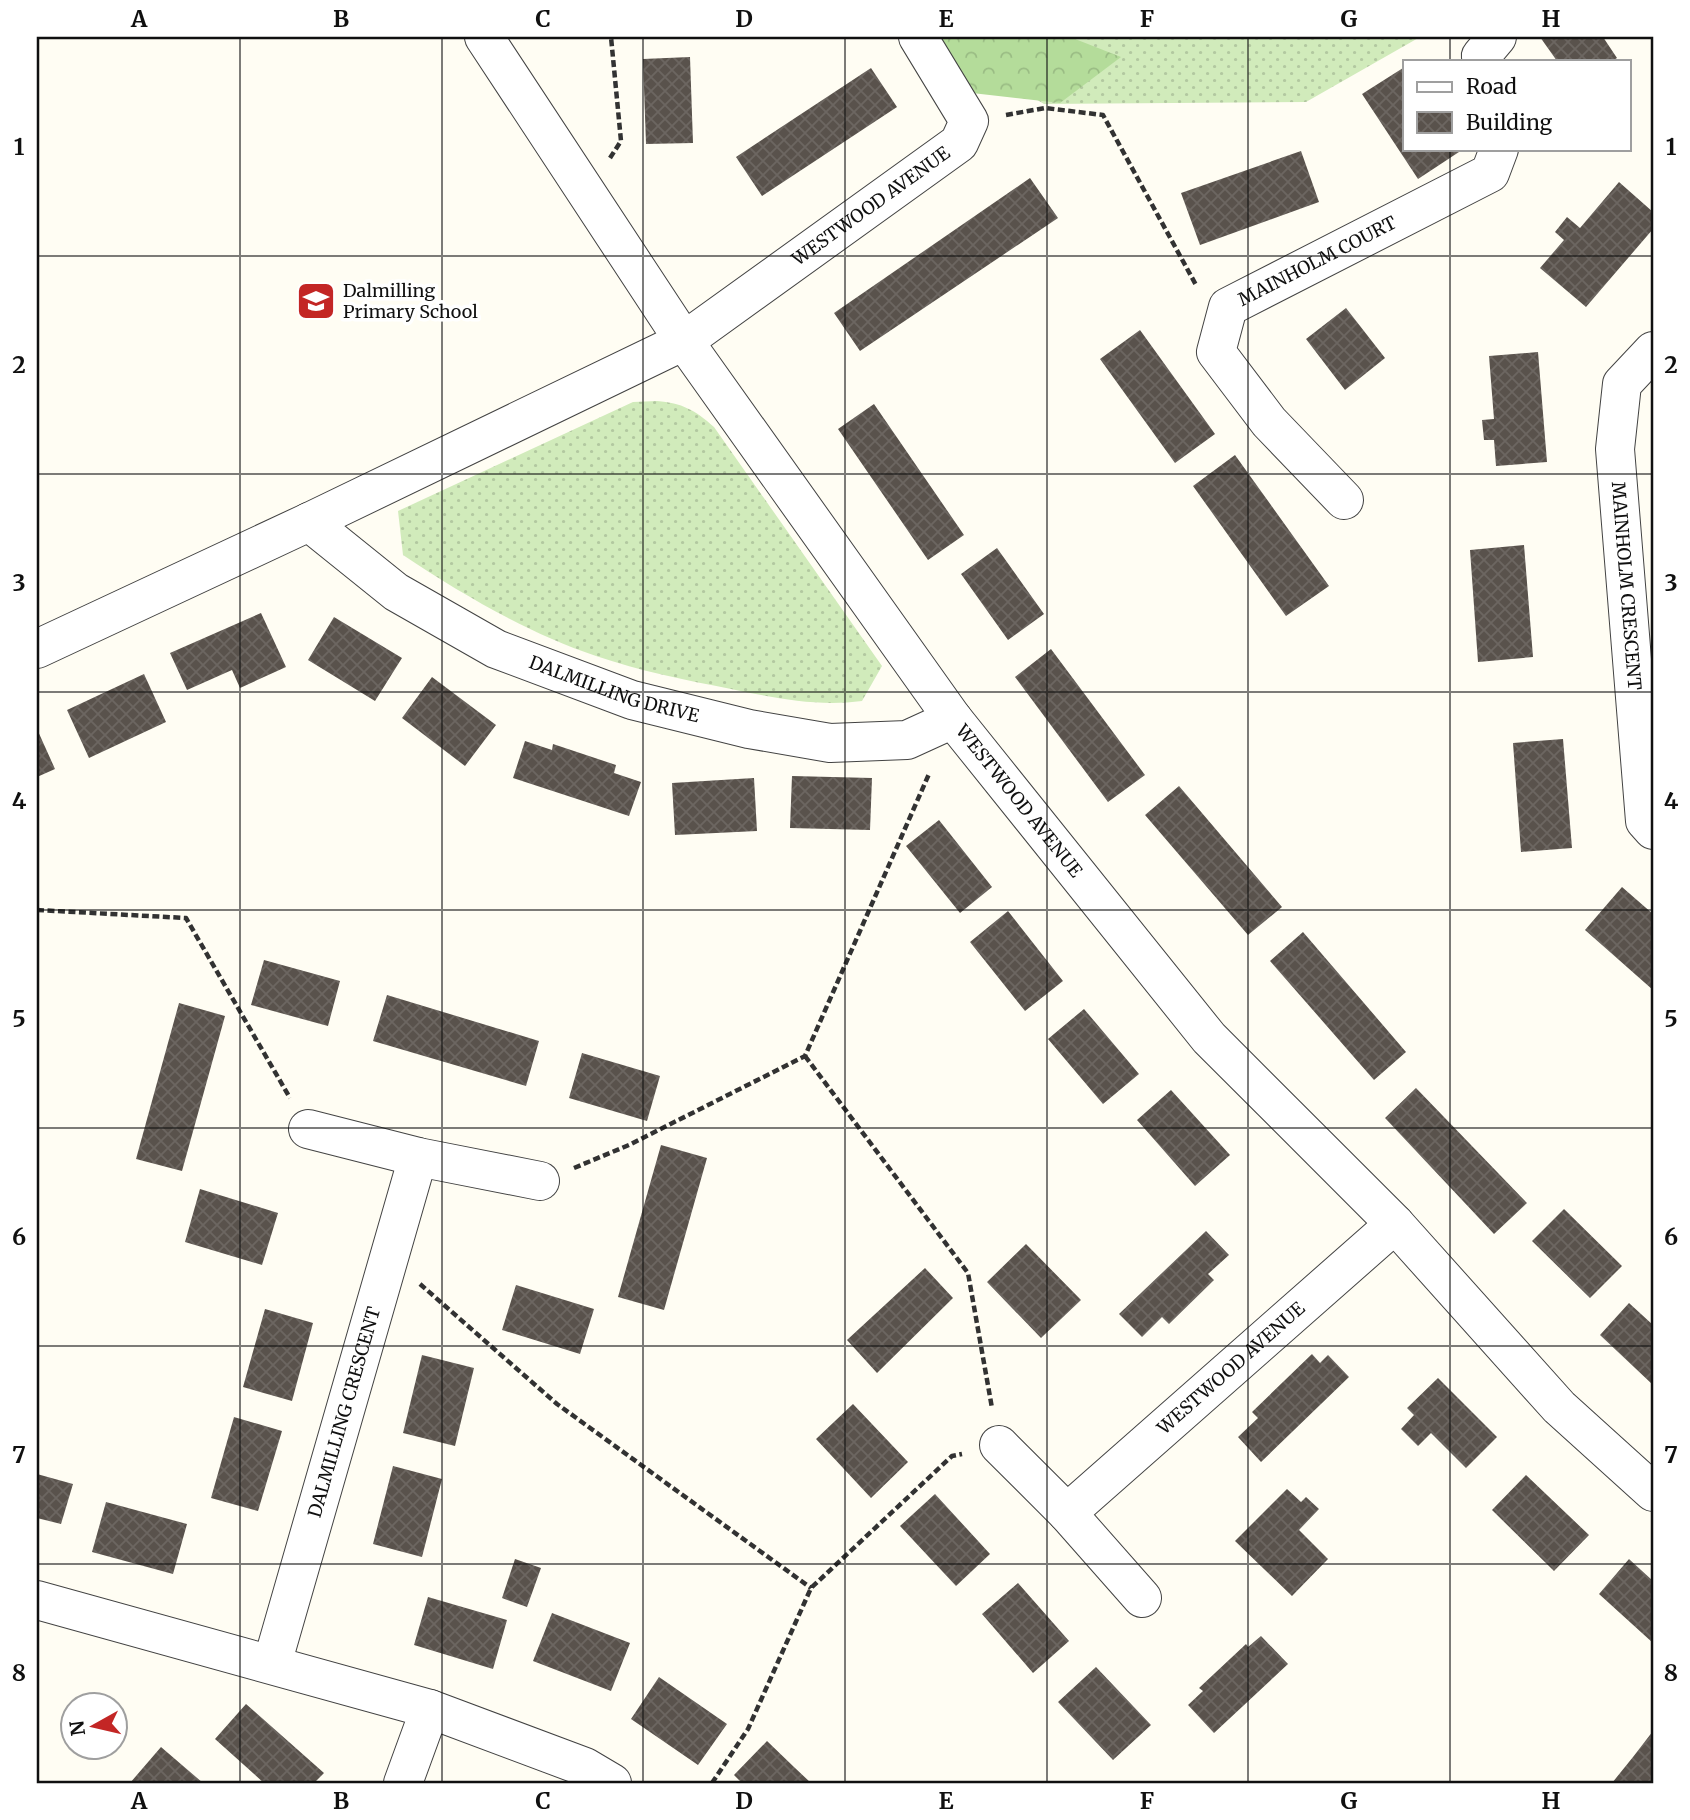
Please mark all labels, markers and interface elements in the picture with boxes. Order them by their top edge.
text: A [130,4,148,33]
text: B [333,4,349,33]
text: C [535,4,551,33]
text: D [735,4,753,33]
text: E [938,4,954,33]
text: F [1140,4,1154,33]
text: G [1341,4,1358,33]
text: H [1542,4,1561,33]
legend [1403,60,1630,150]
text: Road [1466,73,1517,100]
text: Building [1466,109,1553,136]
text: 1 [14,132,25,161]
text: 1 [1666,132,1677,161]
street label: WESTWOOD AVENUE [786,141,955,271]
street label: MAINHOLM COURT [1234,211,1401,311]
place label: Dalmilling Primary School [343,279,478,323]
school or university icon: Dalmilling Primary School [295,280,337,322]
text: 2 [12,350,26,379]
text: 2 [1664,350,1678,379]
street label: MAINHOLM CRESCENT [1607,481,1646,691]
text: 3 [12,568,26,597]
text: 3 [1664,568,1678,597]
street label: DALMILLING DRIVE [526,651,702,727]
street label: WESTWOOD AVENUE [950,719,1088,882]
text: 4 [12,786,27,815]
text: 4 [1664,786,1679,815]
text: 5 [12,1004,26,1033]
text: 5 [1664,1004,1678,1033]
text: 6 [12,1222,26,1251]
text: 6 [1664,1222,1678,1251]
street label: WESTWOOD AVENUE [1151,1296,1310,1440]
street label: DALMILLING CRESCENT [303,1304,385,1520]
text: 7 [12,1440,26,1469]
text: 7 [1664,1440,1678,1469]
text: 8 [12,1658,26,1687]
text: 8 [1664,1658,1678,1687]
north arrow [60,1690,130,1760]
text: N [64,1719,90,1737]
text: A [130,1786,148,1815]
text: B [333,1786,349,1815]
text: C [535,1786,551,1815]
text: D [735,1786,753,1815]
text: E [938,1786,954,1815]
text: F [1140,1786,1154,1815]
text: G [1341,1786,1358,1815]
text: H [1542,1786,1561,1815]

